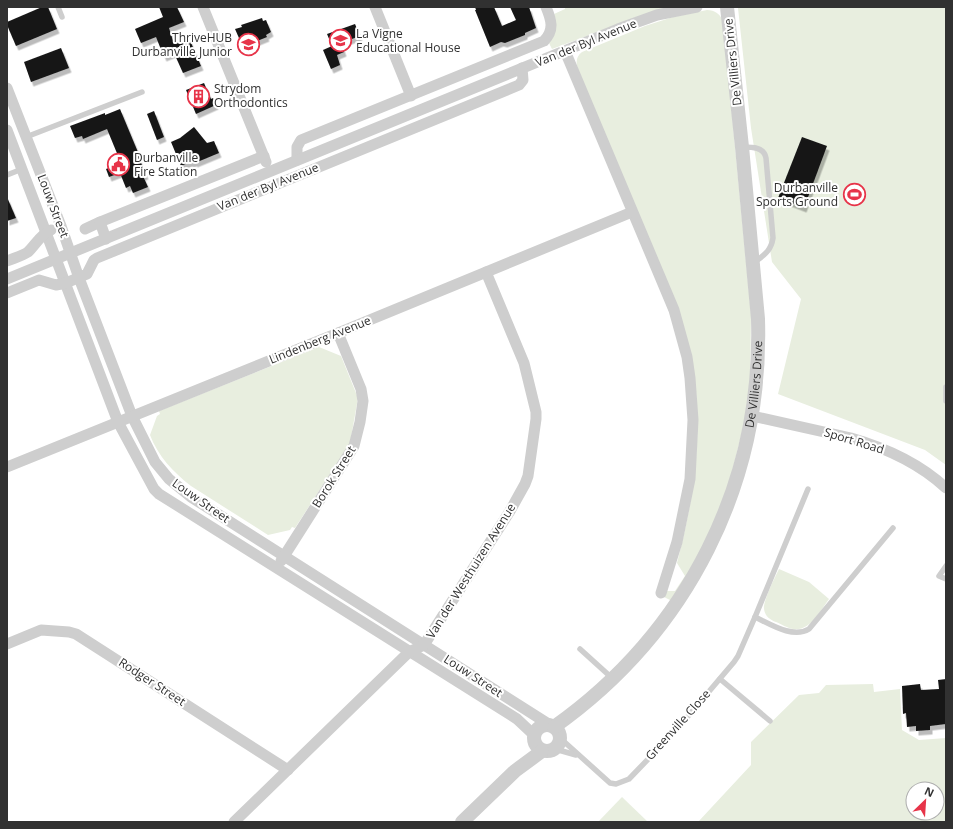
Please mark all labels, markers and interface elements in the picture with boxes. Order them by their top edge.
street label: Van der Byl Avenue [533,14,639,71]
street label: De Villiers Drive [719,17,746,107]
place label: La Vigne Educational House [356,25,461,56]
school or university icon: La Vigne Educational House [327,28,353,54]
place label: ThriveHUB Durbanville Junior [132,29,232,60]
school or university icon: ThriveHUB Durbanville Junior [235,32,261,58]
place label: Strydom Orthodontics [214,80,288,111]
building icon: Strydom Orthodontics [186,83,212,109]
place label: Durbanville Fire Station [134,149,198,180]
public building icon: Durbanville Fire Station [106,152,132,178]
street label: Van der Byl Avenue [215,158,321,215]
street label: Louw Street [34,172,73,240]
place label: Durbanville Sports Ground [756,179,838,210]
sports icon: Durbanville Sports Ground [841,182,867,208]
street label: Lindenberg Avenue [266,311,374,368]
street label: De Villiers Drive [740,340,766,429]
street label: Sport Road [822,423,886,458]
street label: Borok Street [308,443,359,511]
street label: Louw Street [169,474,234,527]
street label: Van der Westhuizen Avenue [422,500,519,642]
street label: Louw Street [441,650,506,701]
street label: Rodger Street [115,654,189,710]
street label: Greenville Close [641,685,714,764]
north arrow [905,781,945,821]
text: N [922,783,937,800]

